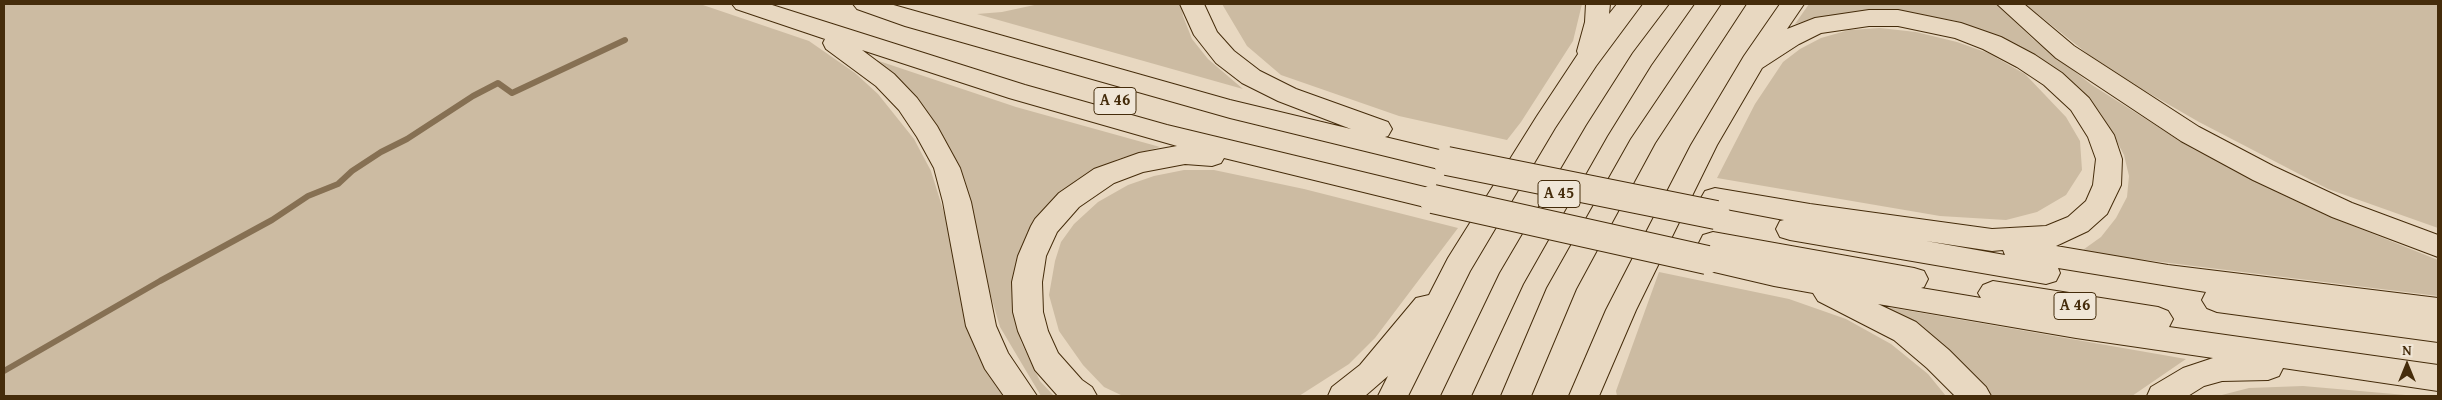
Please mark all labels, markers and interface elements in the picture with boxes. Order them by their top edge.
road number: A 46 [1094,88,1136,114]
road number: A 45 [1538,180,1580,208]
road number: A 46 [2054,292,2096,320]
north arrow [2382,340,2432,390]
text: N [2402,340,2412,360]

